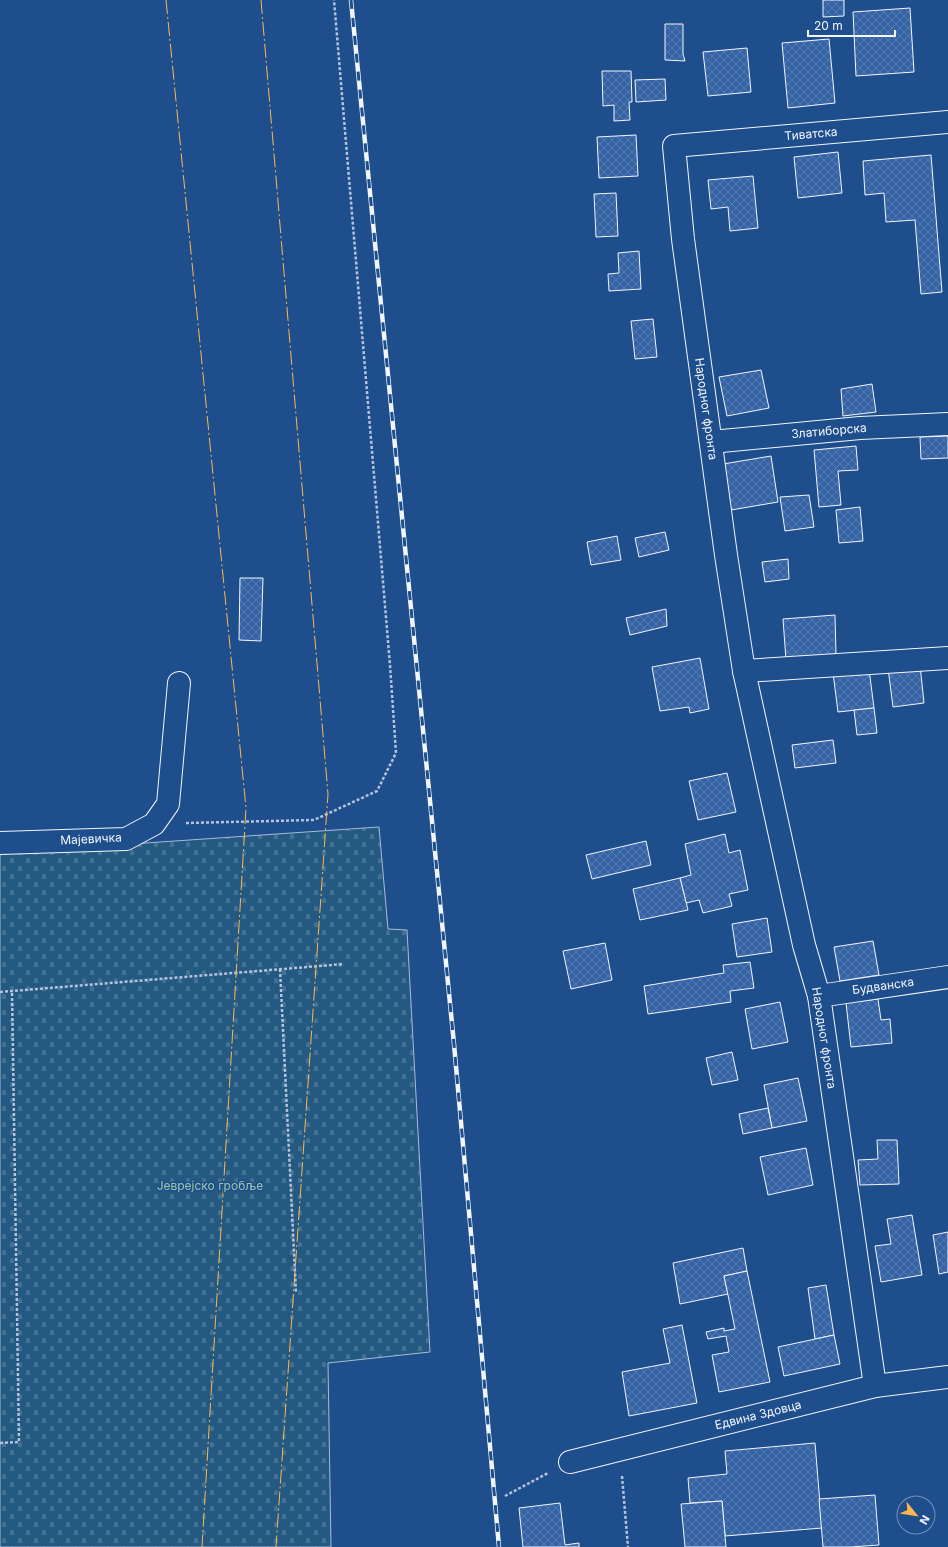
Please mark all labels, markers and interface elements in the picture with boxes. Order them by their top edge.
scale bar [808,12,895,38]
text: 20 m [814,18,843,33]
street label: Тиватска [784,124,838,143]
street label: Народног фронта [692,357,721,461]
street label: Златиборска [791,420,867,441]
street label: Мајевичка [60,829,122,848]
street label: Будванска [851,974,915,997]
street label: Народног фронта [809,986,840,1090]
park label: Јеврејско гробље [157,1178,263,1193]
street label: Едвина Здовца [713,1397,803,1433]
north arrow [896,1495,936,1535]
text: N [917,1513,933,1527]

